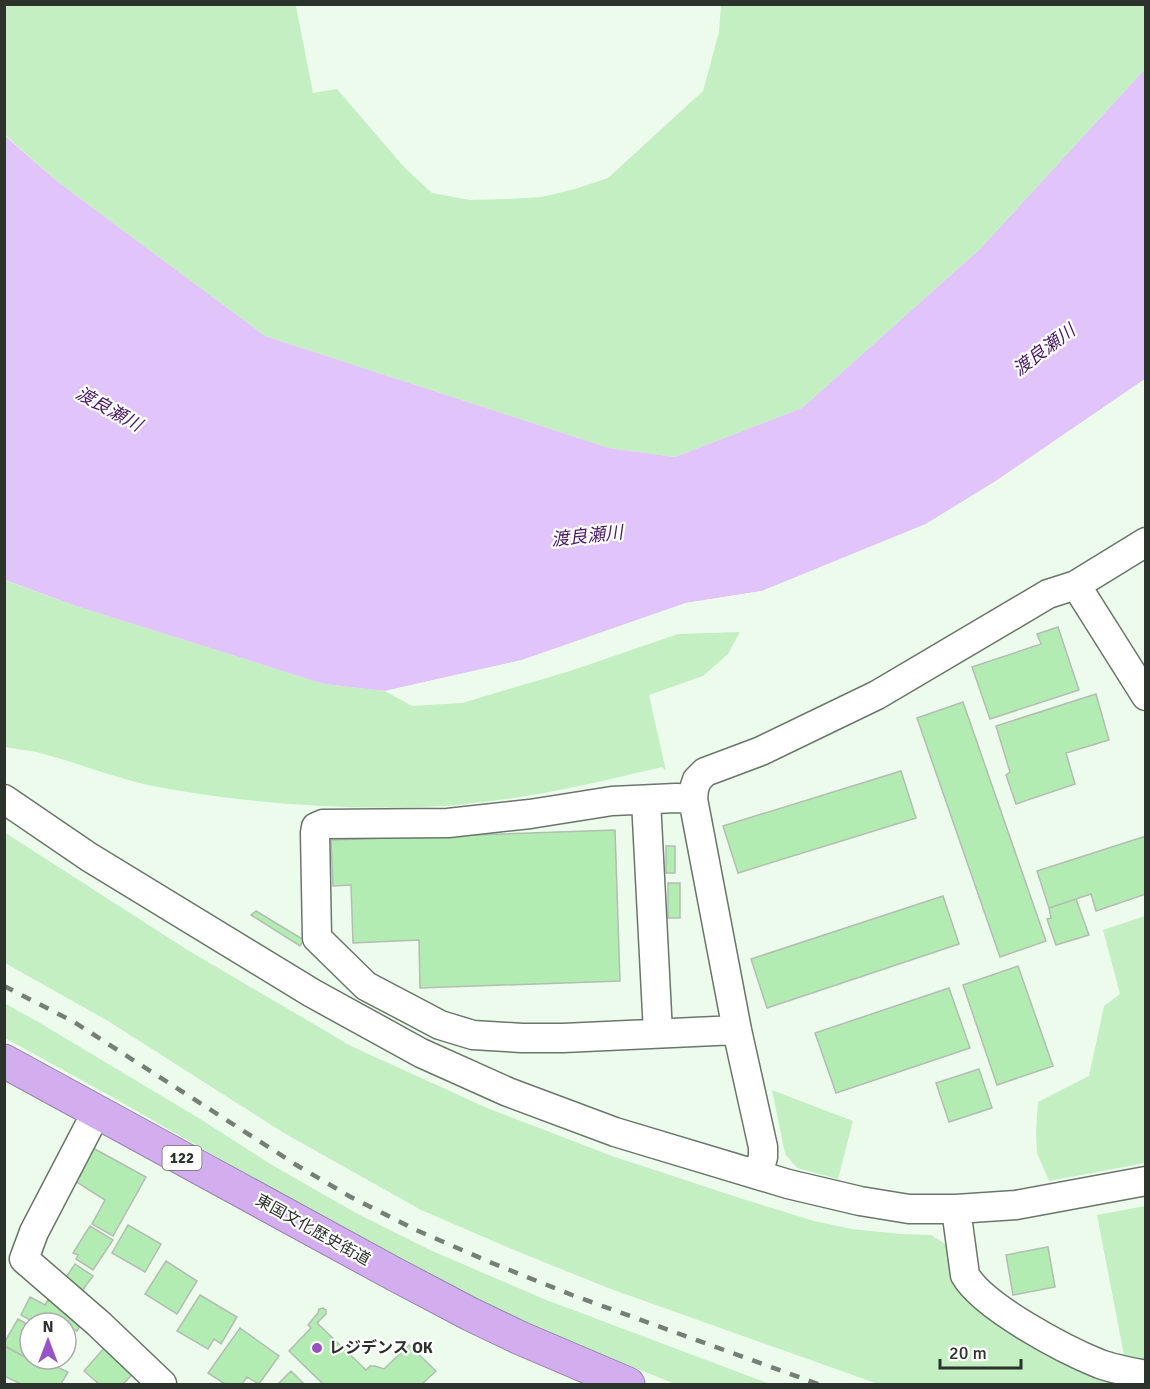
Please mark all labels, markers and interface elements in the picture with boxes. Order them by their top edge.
water label: 渡良瀬川 [1009,318,1081,380]
water label: 渡良瀬川 [72,382,148,437]
water label: 渡良瀬川 [550,521,626,551]
road number: 122 [162,1146,201,1170]
street label: 東国文化歴史街道 [252,1190,374,1270]
north arrow [18,1311,78,1371]
text: N [42,1317,54,1337]
scale bar [940,1332,1021,1370]
place label: レジデンス OK [329,1338,433,1358]
marker: レジデンス OK [310,1341,324,1355]
text: 20 m [949,1342,987,1364]

